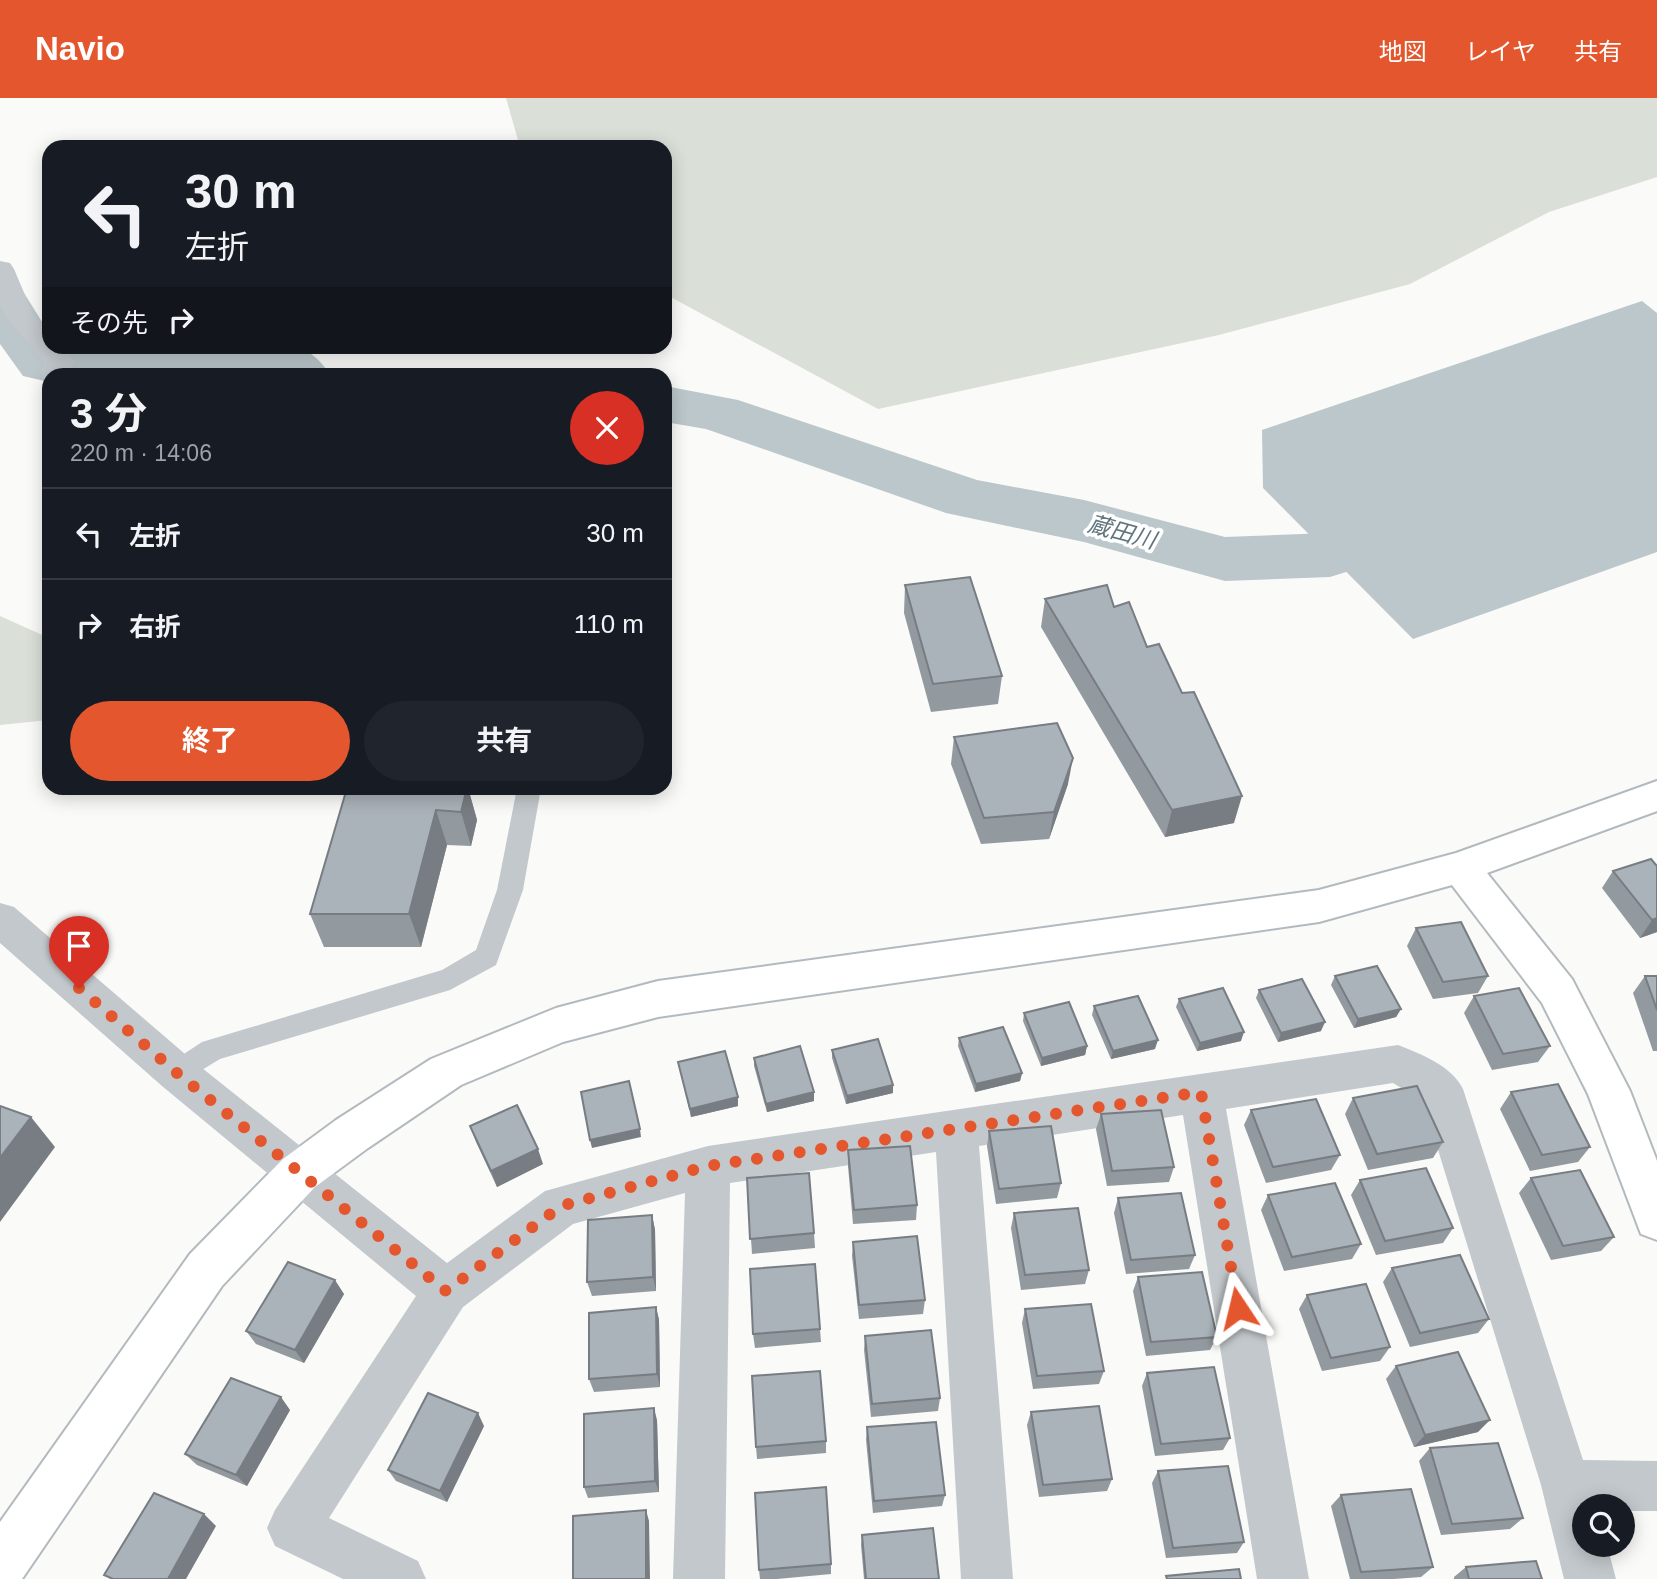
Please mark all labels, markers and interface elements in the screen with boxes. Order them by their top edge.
text: Navio [35,30,125,67]
text: 地図 [1379,38,1427,65]
text: レイヤ [1465,38,1536,65]
text: 共有 [1574,38,1622,65]
text: 30 m [185,164,297,218]
icon: left [70,168,161,259]
text: 左折 [185,229,249,265]
icon: right [162,301,200,339]
text: その先 [70,308,148,338]
text: 3 分 [70,390,147,437]
button: close [570,391,644,465]
text: 220 m · 14:06 [70,440,212,466]
water label: 蔵田川 [1085,511,1162,554]
icon: left [70,515,108,553]
text: 30 m [586,518,644,548]
text: 左折 [129,521,181,551]
icon: right [70,606,108,644]
text: 110 m [574,609,644,639]
text: 右折 [129,612,181,642]
button: 終了 [70,701,350,781]
button: 共有 [364,701,644,781]
pin [49,916,109,988]
icon: arrive [60,927,98,965]
position arrow [1201,1271,1275,1345]
map controls [1572,1494,1635,1557]
button: search [1572,1494,1635,1557]

